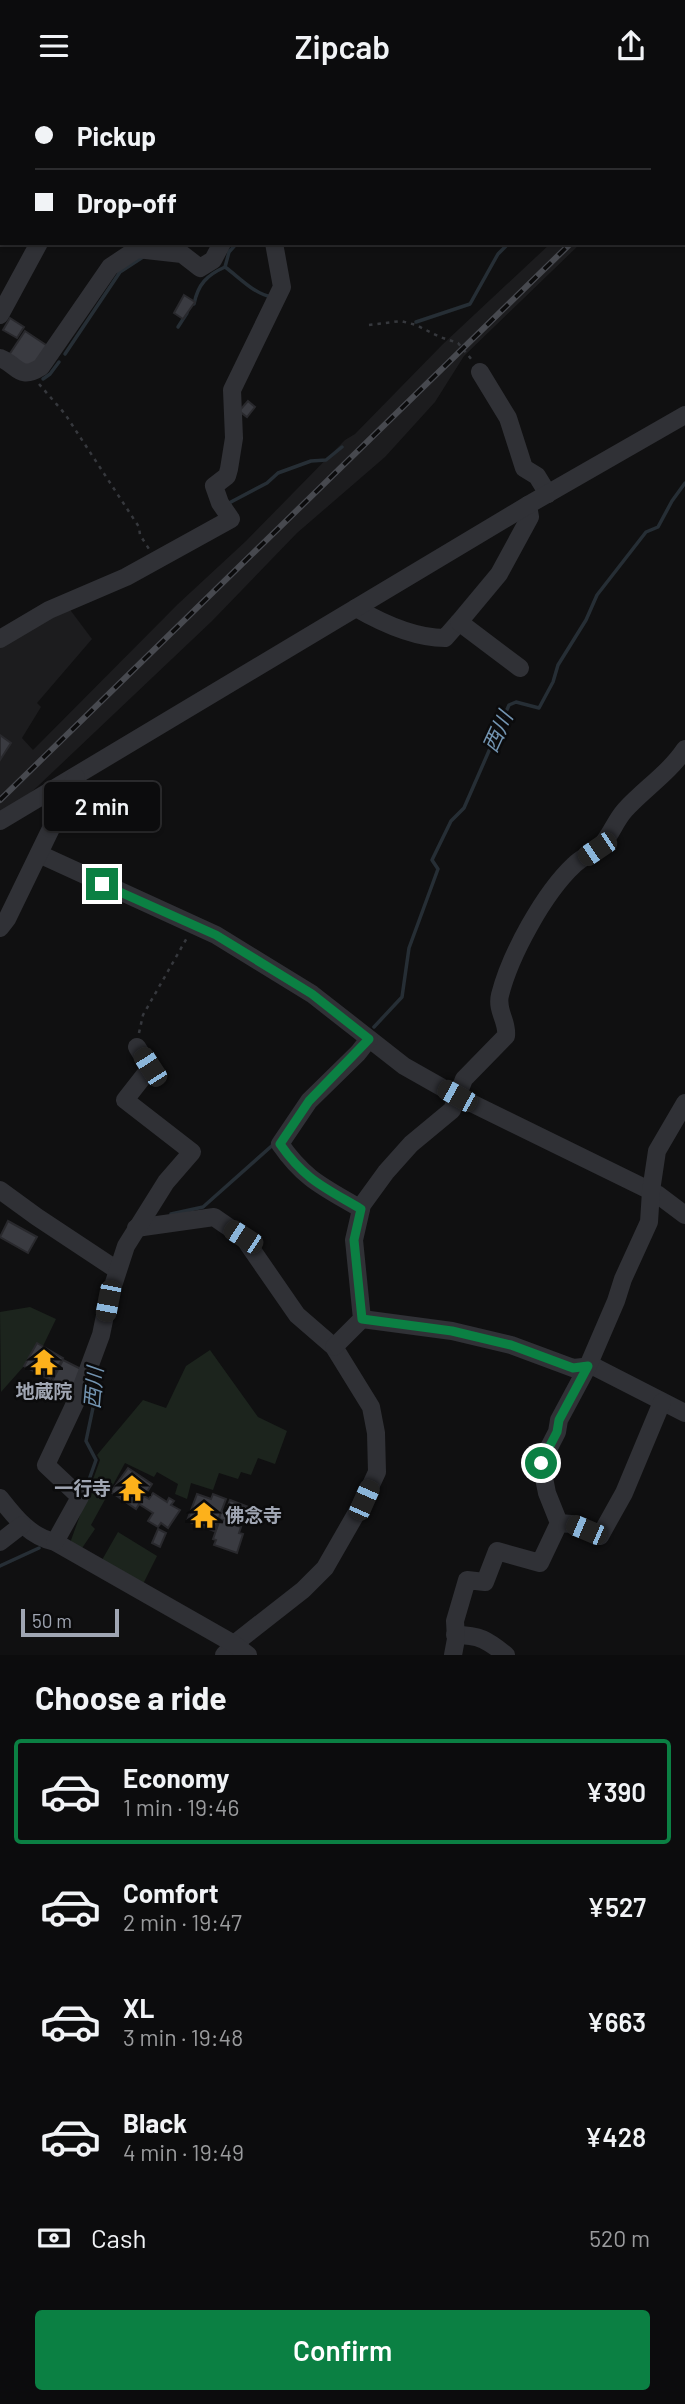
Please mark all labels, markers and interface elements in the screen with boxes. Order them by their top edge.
icon: menu [35,27,73,65]
text: Zipcab [295,27,390,65]
icon: share [612,27,650,65]
text: Pickup [77,120,156,151]
text: Drop-off [77,187,177,218]
water label: 西川 [476,705,518,756]
callout: 2 min [44,783,160,831]
text: 2 min [75,792,129,820]
car [574,829,621,869]
route end [86,868,118,900]
car [130,1044,171,1090]
car [434,1077,481,1115]
car [220,1217,267,1257]
car [94,1278,123,1324]
temple icon: 地蔵院 [29,1347,59,1377]
water label: 西川 [78,1364,107,1410]
place label: 地蔵院 [15,1379,73,1402]
route start [525,1447,557,1479]
temple icon: 一行寺 [117,1473,147,1503]
place label: 一行寺 [54,1476,111,1499]
car [346,1477,383,1523]
temple icon: 佛念寺 [189,1500,219,1530]
place label: 佛念寺 [225,1503,282,1526]
car [563,1512,610,1548]
scale bar [21,1606,119,1638]
text: 50 m [32,1609,72,1632]
text: Choose a ride [35,1678,227,1716]
icon: car [39,1760,102,1823]
text: Economy [123,1762,229,1793]
text: ¥390 [586,1776,646,1807]
text: 1 min · 19:46 [123,1793,239,1821]
icon: car [39,1875,102,1938]
text: Comfort [123,1877,219,1908]
text: ¥527 [587,1891,646,1922]
text: 2 min · 19:47 [123,1908,242,1936]
icon: car [39,1990,102,2053]
text: XL [123,1992,154,2023]
text: ¥663 [587,2006,646,2037]
text: 3 min · 19:48 [123,2023,243,2051]
icon: car [39,2105,102,2168]
text: Black [123,2107,187,2138]
text: ¥428 [585,2121,646,2152]
text: 4 min · 19:49 [123,2138,244,2166]
icon: cash [35,2219,73,2257]
text: Cash [91,2222,146,2253]
text: 520 m [589,2224,650,2252]
button: Confirm [35,2310,650,2390]

